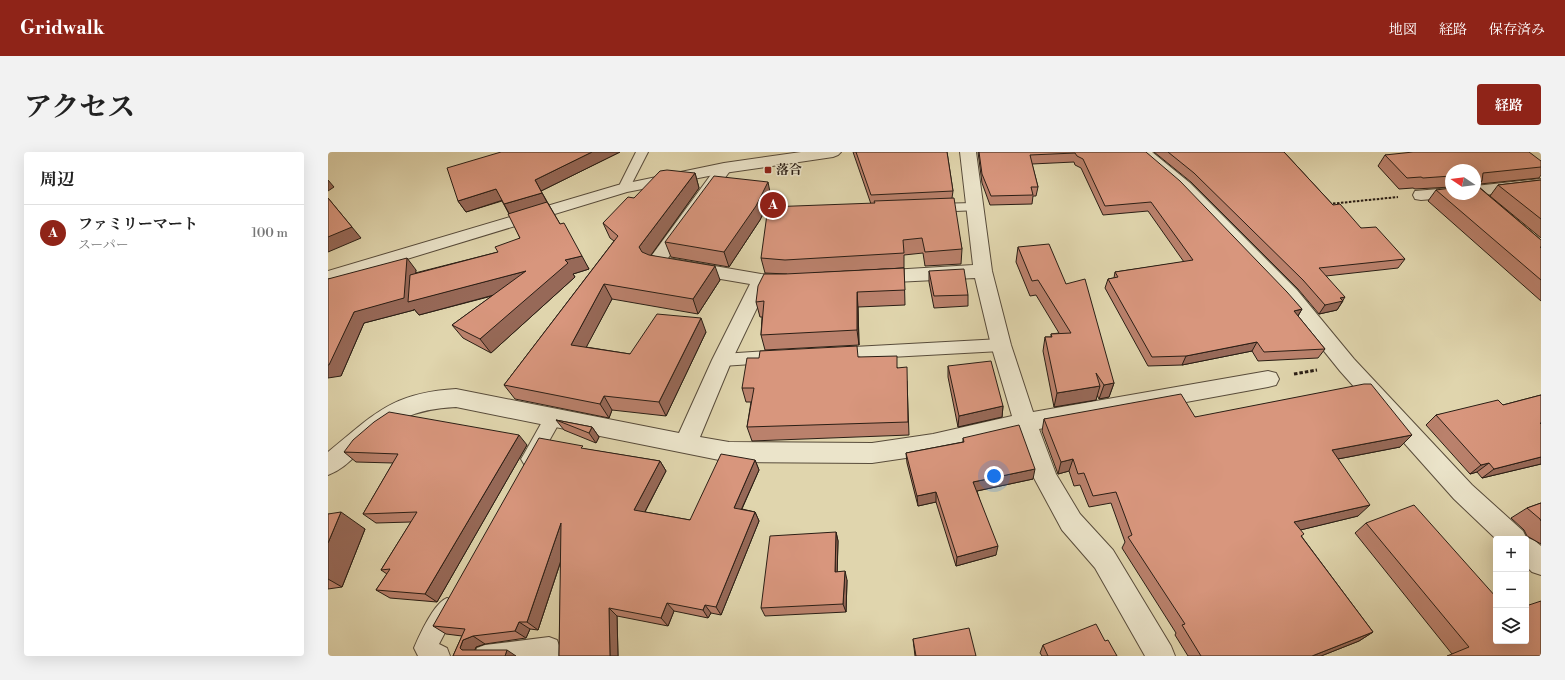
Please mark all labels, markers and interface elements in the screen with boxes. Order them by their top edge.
text: Gridwalk [20,16,104,40]
text: 地図 [1389,21,1417,39]
text: 経路 [1439,21,1467,39]
text: 保存済み [1489,21,1545,39]
button: 経路 [1477,84,1541,125]
text: アクセス [24,90,135,125]
place label: 落合 [776,162,802,178]
north arrow [1445,164,1481,200]
marker: 落合 [763,165,773,175]
text: 周辺 [40,169,74,191]
pin: A [760,190,786,220]
text: ファミリーマート [78,215,198,234]
text: A [48,225,58,241]
text: 100 m [252,225,288,241]
text: スーパー [78,237,129,253]
your location [984,466,1004,486]
map controls [1493,536,1529,644]
button: + [1493,536,1529,572]
button: − [1493,572,1529,608]
button: layers [1493,608,1529,644]

